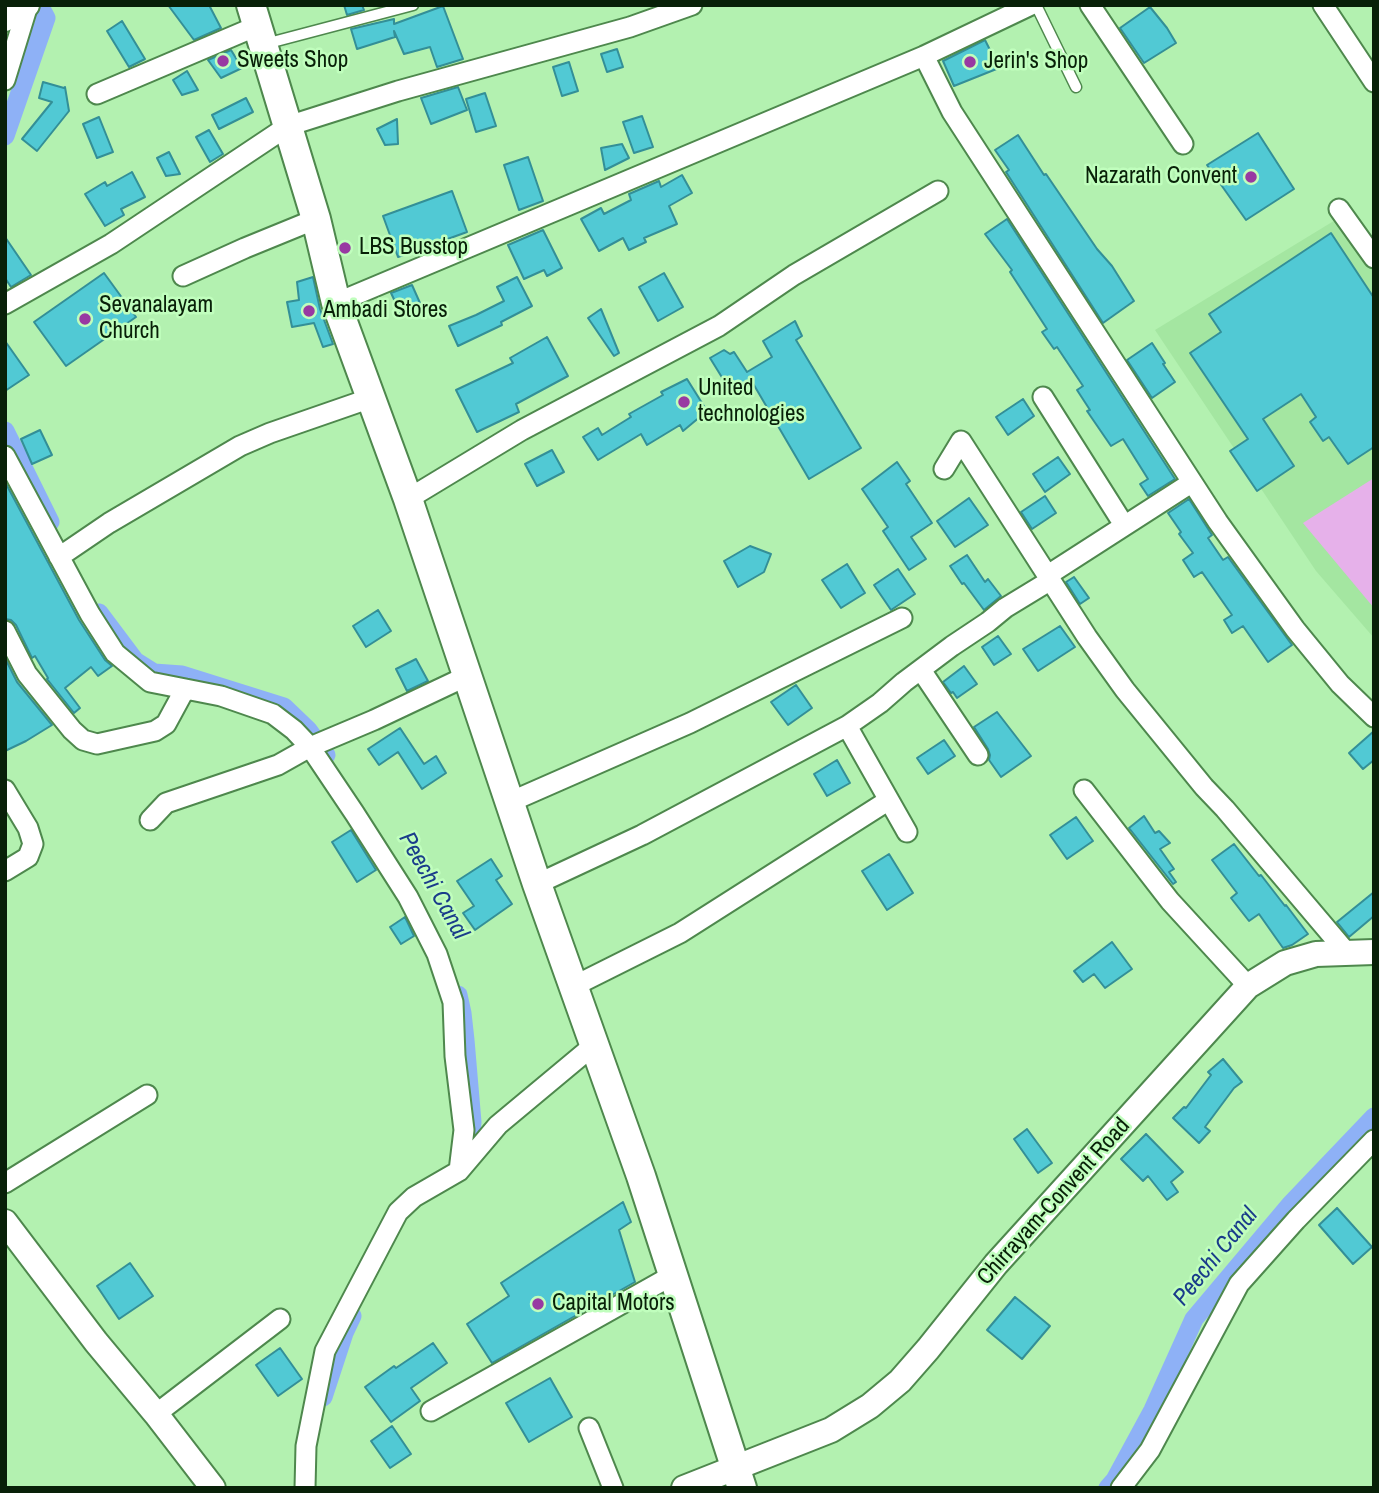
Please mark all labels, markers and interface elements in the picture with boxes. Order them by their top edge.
place label: Sweets Shop [237,47,348,75]
place label: Jerin's Shop [984,48,1088,76]
marker: Sweets Shop [215,53,231,69]
marker: Jerin's Shop [962,54,978,70]
place label: Nazarath Convent [1085,163,1237,191]
marker: Nazarath Convent [1243,169,1259,185]
place label: LBS Busstop [359,234,468,262]
marker: LBS Busstop [337,240,353,256]
place label: Sevanalayam Church [99,292,213,346]
place label: Ambadi Stores [323,297,448,325]
marker: Ambadi Stores [301,303,317,319]
marker: Sevanalayam Church [77,311,93,327]
place label: United technologies [698,375,805,429]
marker: United technologies [676,394,692,410]
water label: Peechi Canal [392,827,474,945]
street label: Chirrayam-Convent Road [972,1113,1136,1291]
water label: Peechi Canal [1168,1202,1264,1312]
place label: Capital Motors [552,1290,675,1318]
marker: Capital Motors [530,1296,546,1312]

